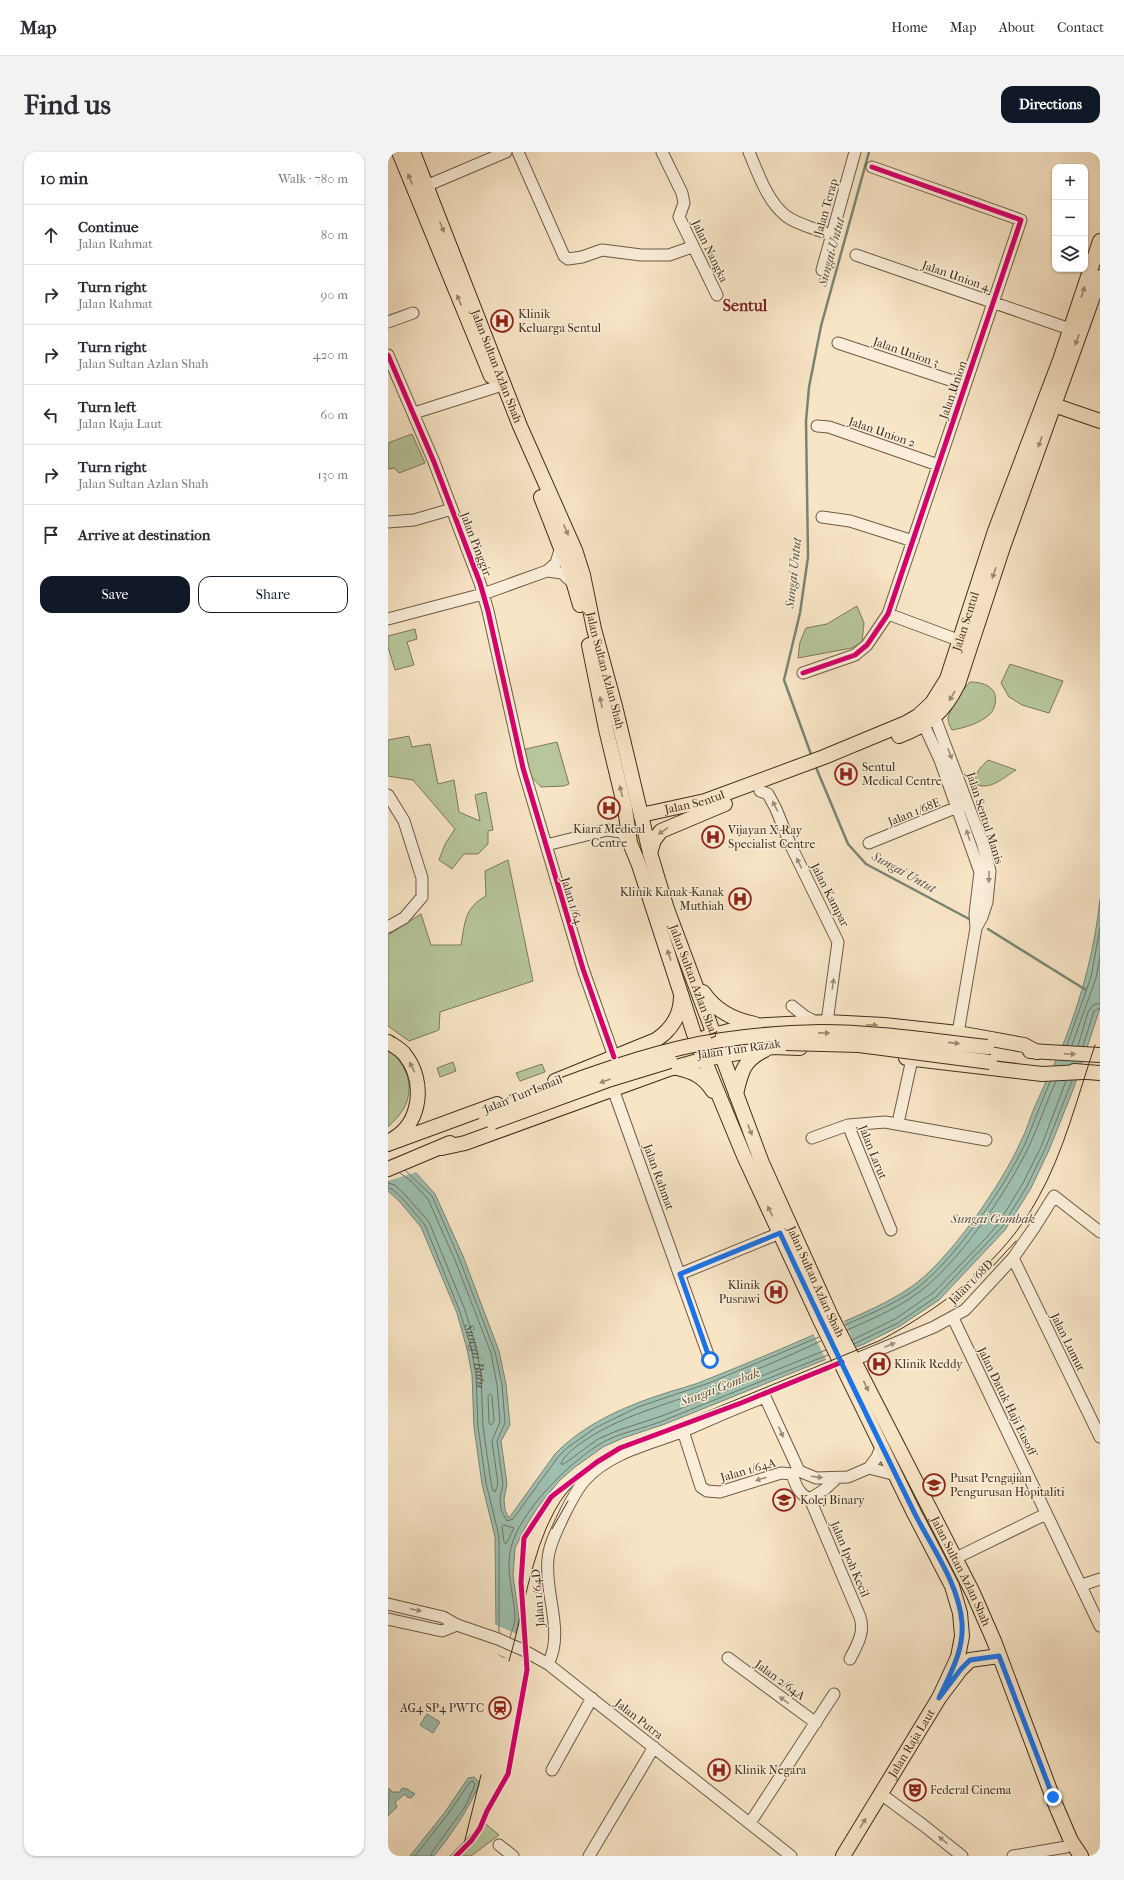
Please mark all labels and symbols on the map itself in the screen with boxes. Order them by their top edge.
one-way arrow [406,173,412,185]
street label: Jalan Terap [811,177,841,238]
water label: Sungai Untut [814,215,848,289]
street label: Jalan Nangka [688,217,731,285]
one-way arrow [440,222,446,234]
street label: Jalan Union 4 [919,258,993,294]
one-way arrow [1080,286,1086,298]
one-way arrow [456,293,462,305]
district label: Sentul [723,296,768,315]
street label: Jalan Sultan Azlan Shah [468,307,525,425]
place label: Klinik Keluarga Sentul [518,307,602,335]
hospital icon: Klinik Keluarga Sentul [489,308,515,334]
street label: Jalan Union 3 [870,334,941,370]
one-way arrow [1074,334,1080,346]
street label: Jalan Union [936,359,970,422]
street label: Jalan Union 2 [846,414,917,450]
one-way arrow [1037,437,1043,449]
street label: Jalan Pinggir [457,509,495,579]
one-way arrow [563,524,569,536]
water label: Sungai Untut [782,536,804,610]
one-way arrow [991,567,997,579]
street label: Jalan Sentul [949,589,982,654]
street label: Jalan Sultan Azlan Shah [583,609,627,731]
one-way arrow [949,690,956,702]
one-way arrow [597,696,603,708]
one-way arrow [947,748,953,760]
place label: Sentul Medical Centre [862,760,942,788]
hospital icon: Sentul Medical Centre [833,761,859,787]
street label: Jalan Sentul Manis [963,769,1007,866]
one-way arrow [618,785,624,797]
street label: Jalan Sentul [662,787,727,817]
hospital icon: Kiara Medical Centre [596,795,622,821]
street label: Jalan 1/68E [885,795,942,829]
one-way arrow [771,800,778,811]
place label: Kiara Medical Centre [573,822,646,850]
place label: Vijayan X-Ray Specialist Centre [727,823,815,851]
hospital icon: Vijayan X-Ray Specialist Centre [700,824,726,850]
one-way arrow [658,827,669,835]
one-way arrow [965,829,971,841]
water label: Sungai Untut [869,848,940,896]
one-way arrow [796,857,802,869]
street label: Jalan Kampar [807,860,852,930]
one-way arrow [986,871,992,884]
street label: Jalan 1/64 [558,875,586,927]
place label: Klinik Kanak-Kanak Muthiah [620,885,725,913]
hospital icon: Klinik Kanak-Kanak Muthiah [727,886,753,912]
street label: Jalan Sultan Azlan Shah [666,922,722,1041]
one-way arrow [666,948,672,960]
one-way arrow [830,977,836,990]
one-way arrow [866,1021,878,1028]
one-way arrow [818,1030,831,1036]
street label: Jalan Tun Razak [696,1036,782,1062]
one-way arrow [948,1040,960,1047]
one-way arrow [1064,1050,1076,1057]
one-way arrow [408,1061,415,1073]
street label: Jalan Tun Ismail [481,1072,565,1117]
one-way arrow [598,1078,610,1084]
street label: Jalan Larut [855,1122,890,1182]
one-way arrow [748,1125,754,1137]
street label: Jalan Rahmat [640,1141,678,1213]
one-way arrow [766,1205,773,1216]
water label: Sungai Gombak [950,1211,1035,1226]
street label: Jalan Sultan Azlan Shah [784,1223,848,1340]
street label: Jalan 1/68D [945,1257,996,1308]
place label: Klinik Pusrawi [719,1278,761,1306]
hospital icon: Klinik Pusrawi [763,1279,789,1305]
street label: Jalan Lumut [1047,1310,1088,1374]
water label: Sungai Batu [462,1321,489,1388]
one-way arrow [884,1342,895,1348]
street label: Jalan Datuk Haji Eusoff [974,1344,1041,1460]
route start [701,1351,719,1369]
hospital icon: Klinik Reddy [866,1351,892,1377]
place label: Klinik Reddy [894,1357,963,1371]
water label: Sungai Gombak [677,1365,762,1409]
one-way arrow [863,1380,869,1391]
one-way arrow [778,1427,784,1438]
street label: Jalan 1/64A [718,1455,777,1485]
place label: Pusat Pengajian Pengurusan Hopitaliti [950,1471,1065,1499]
school or university icon: Pusat Pengajian Pengurusan Hopitaliti [921,1472,947,1498]
one-way arrow [811,1474,823,1480]
one-way arrow [755,1476,767,1482]
school or university icon: Kolej Binary [771,1487,797,1513]
place label: Kolej Binary [800,1493,865,1507]
street label: Jalan Sultan Azlan Shah [927,1513,994,1628]
street label: Jalan Ipoh Kecil [827,1518,873,1600]
street label: Jalan 1/64D [528,1568,548,1629]
one-way arrow [410,1608,422,1614]
street label: Jalan 2/64A [751,1657,808,1703]
station icon: AG4 SP4 PWTC [487,1695,513,1721]
street label: Jalan Putra [611,1695,666,1742]
one-way arrow [779,1696,789,1704]
place label: AG4 SP4 PWTC [399,1701,484,1715]
street label: Jalan Raja Laut [885,1706,938,1781]
hospital icon: Klinik Negara [706,1757,732,1783]
place label: Klinik Negara [734,1763,807,1777]
theatre icon: Federal Cinema [902,1777,928,1803]
place label: Federal Cinema [930,1783,1012,1797]
route end [1044,1788,1062,1806]
one-way arrow [860,1817,867,1829]
one-way arrow [937,1836,948,1845]

